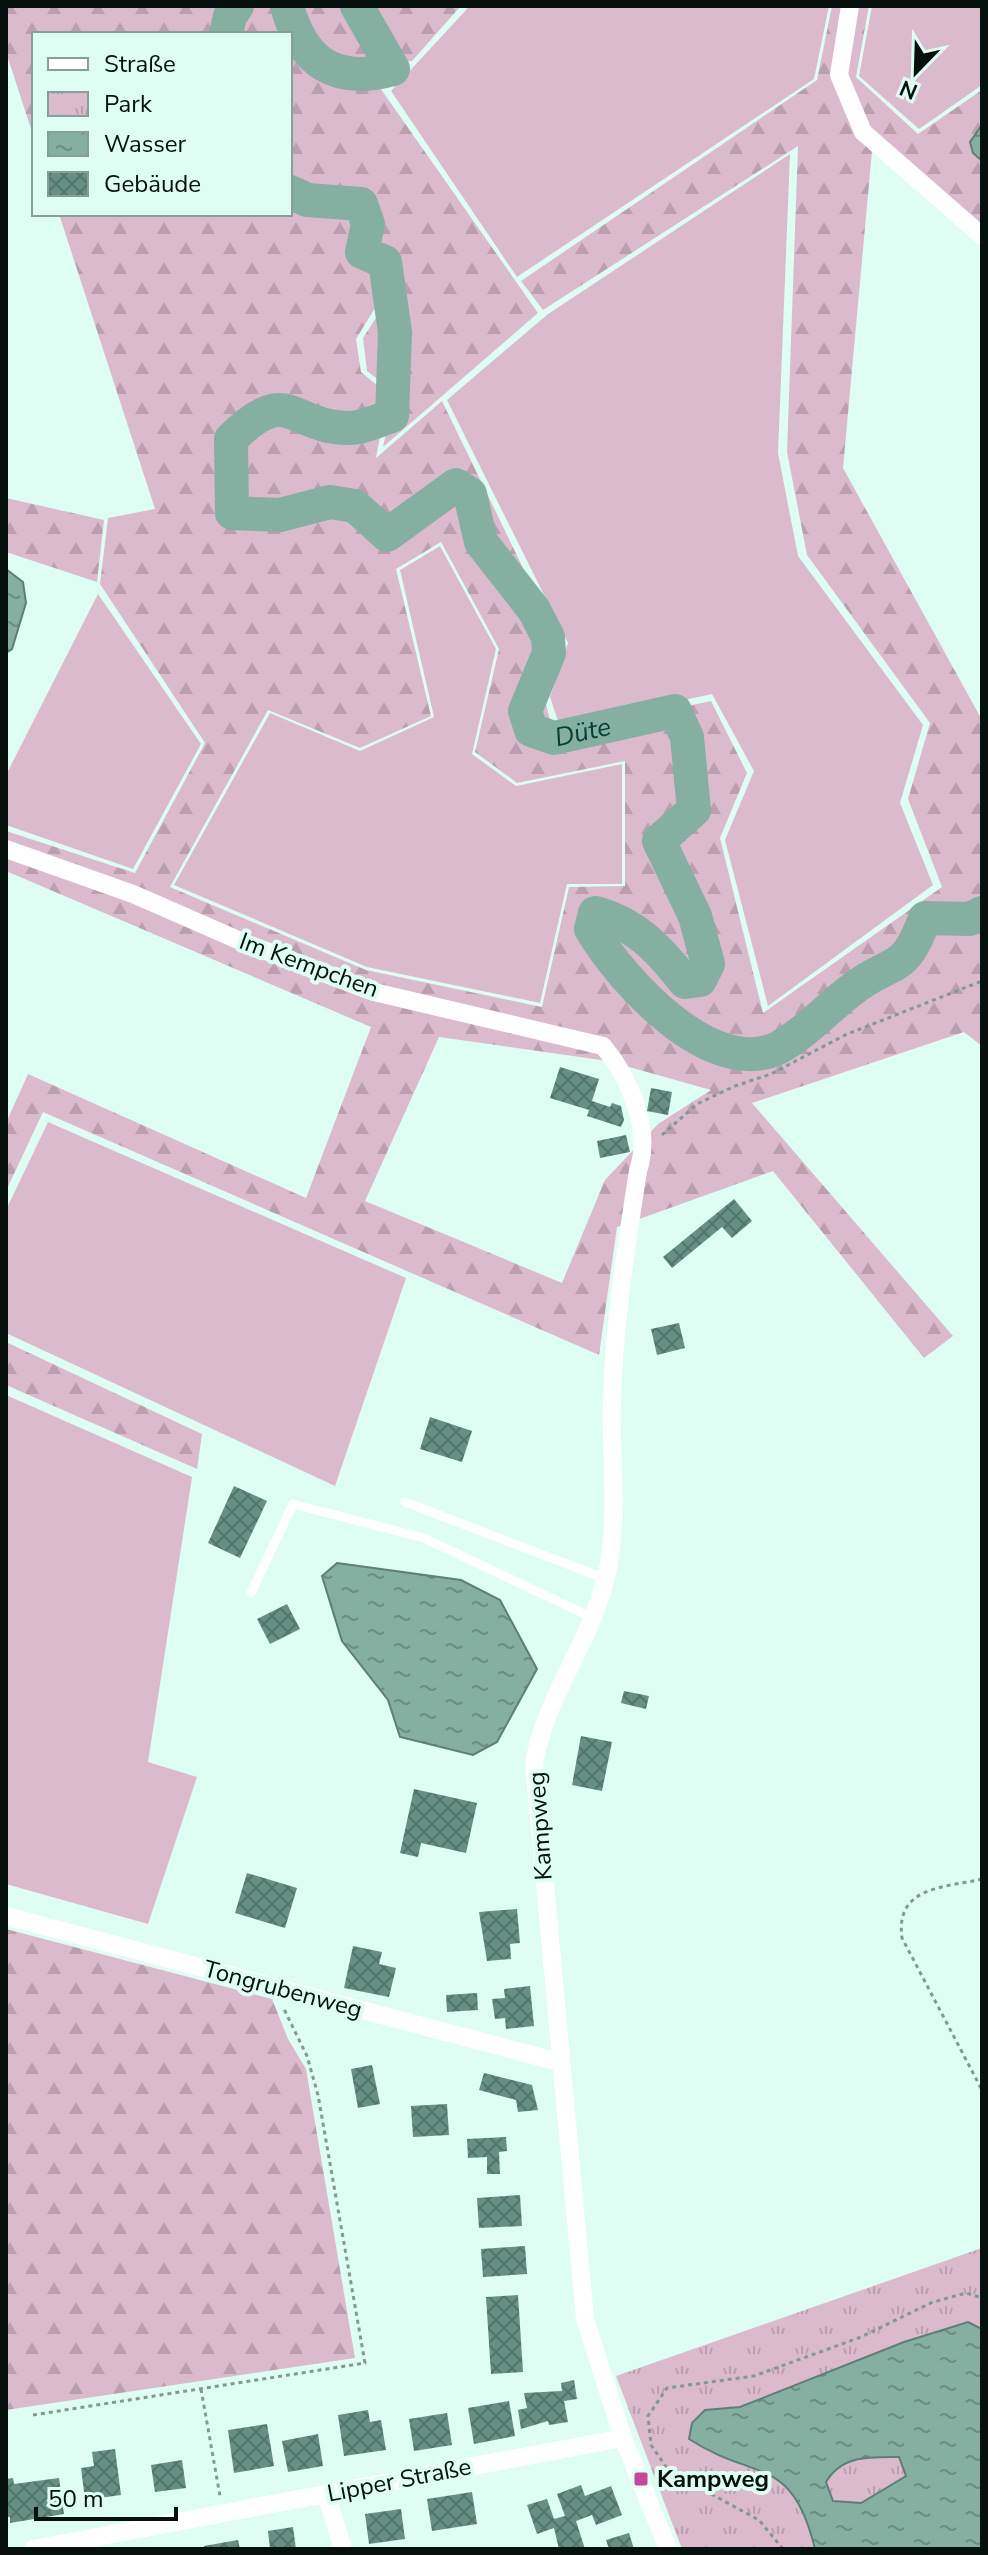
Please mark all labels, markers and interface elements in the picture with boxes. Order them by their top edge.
legend [32,32,292,216]
north arrow [876,32,956,112]
text: Straße [104,48,176,80]
text: N [895,72,922,107]
text: Park [104,88,153,120]
text: Wasser [104,128,187,160]
text: Gebäude [104,168,201,200]
water label: Düte [551,708,614,755]
street label: Im Kempchen [235,925,383,1005]
street label: Kampweg [520,1771,560,1881]
street label: Tongrubenweg [200,1952,366,2026]
street label: Lipper Straße [324,2450,474,2510]
place label: Kampweg [657,2463,769,2495]
marker: Kampweg [632,2470,650,2488]
scale bar [36,2471,176,2521]
text: 50 m [48,2483,104,2515]

